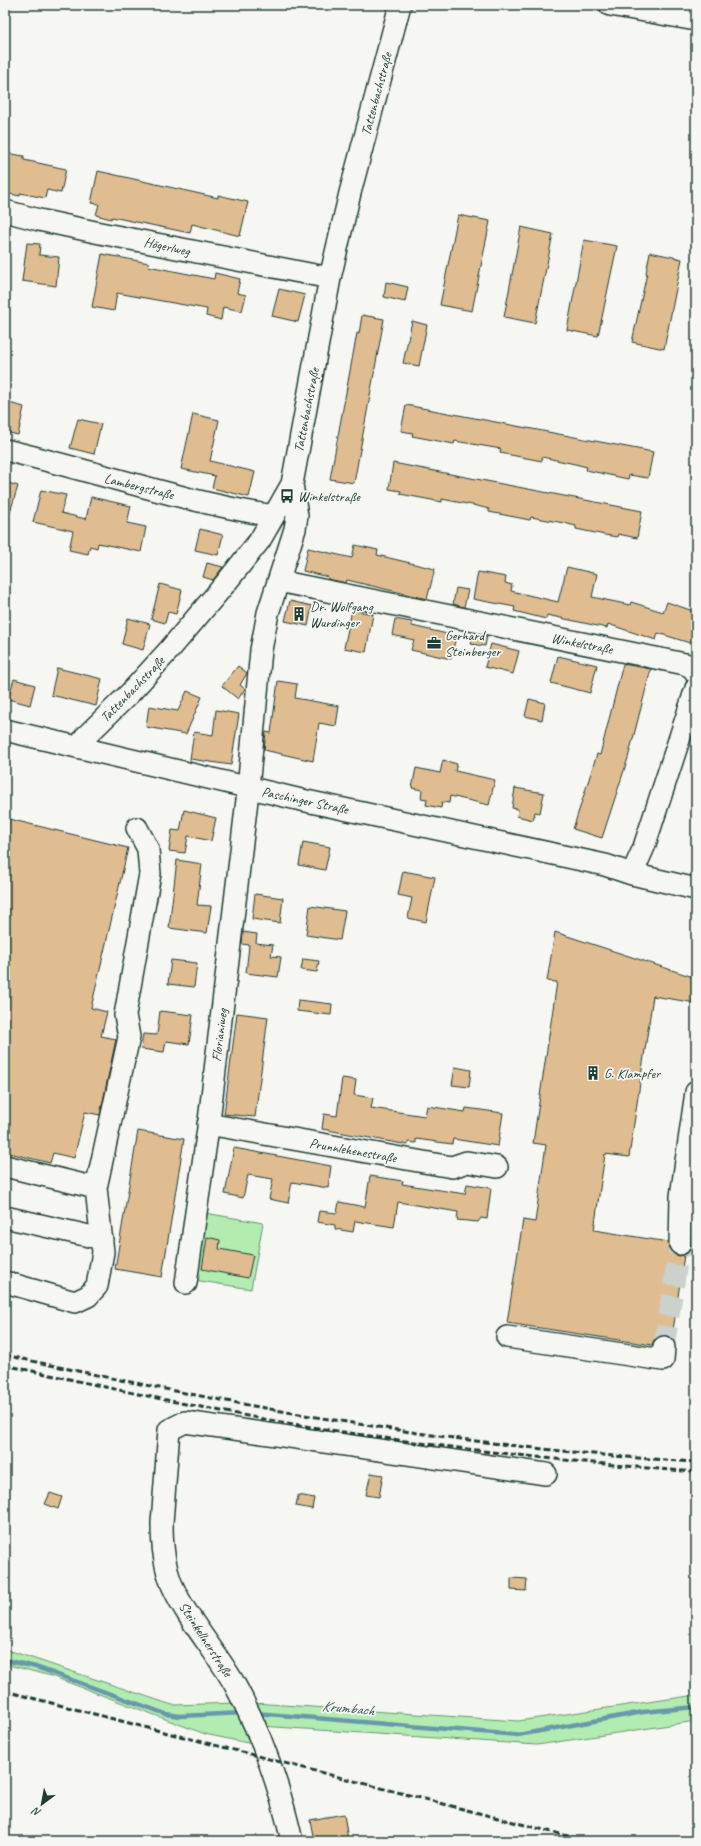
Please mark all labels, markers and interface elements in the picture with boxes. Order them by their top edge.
street label: Tattenbachstraße [357,49,396,137]
street label: Högerlweg [142,233,192,260]
street label: Tattenbachstraße [290,365,323,454]
street label: Lambergstraße [102,470,177,504]
bus stop icon: Winkelstraße [279,488,295,504]
place label: Winkelstraße [298,488,361,505]
place label: Dr. Wolfgang Wurdinger [310,598,374,631]
building icon: Dr. Wolfgang Wurdinger [291,606,307,622]
place label: Gerhard Steinberger [445,627,501,660]
street label: Winkelstraße [550,629,615,658]
office icon: Gerhard Steinberger [426,635,442,651]
street label: Tattenbachstraße [97,652,169,726]
street label: Paschinger Straße [260,783,351,818]
street label: Florianiweg [208,1007,231,1062]
building icon: G. Klampfer [585,1065,601,1081]
place label: G. Klampfer [604,1065,661,1082]
street label: Prunnlehenestraße [308,1134,399,1167]
street label: Steinkellnerstraße [175,1599,237,1681]
water label: Krumbach [321,1697,376,1720]
north arrow [22,1784,62,1824]
text: N [28,1804,43,1820]

